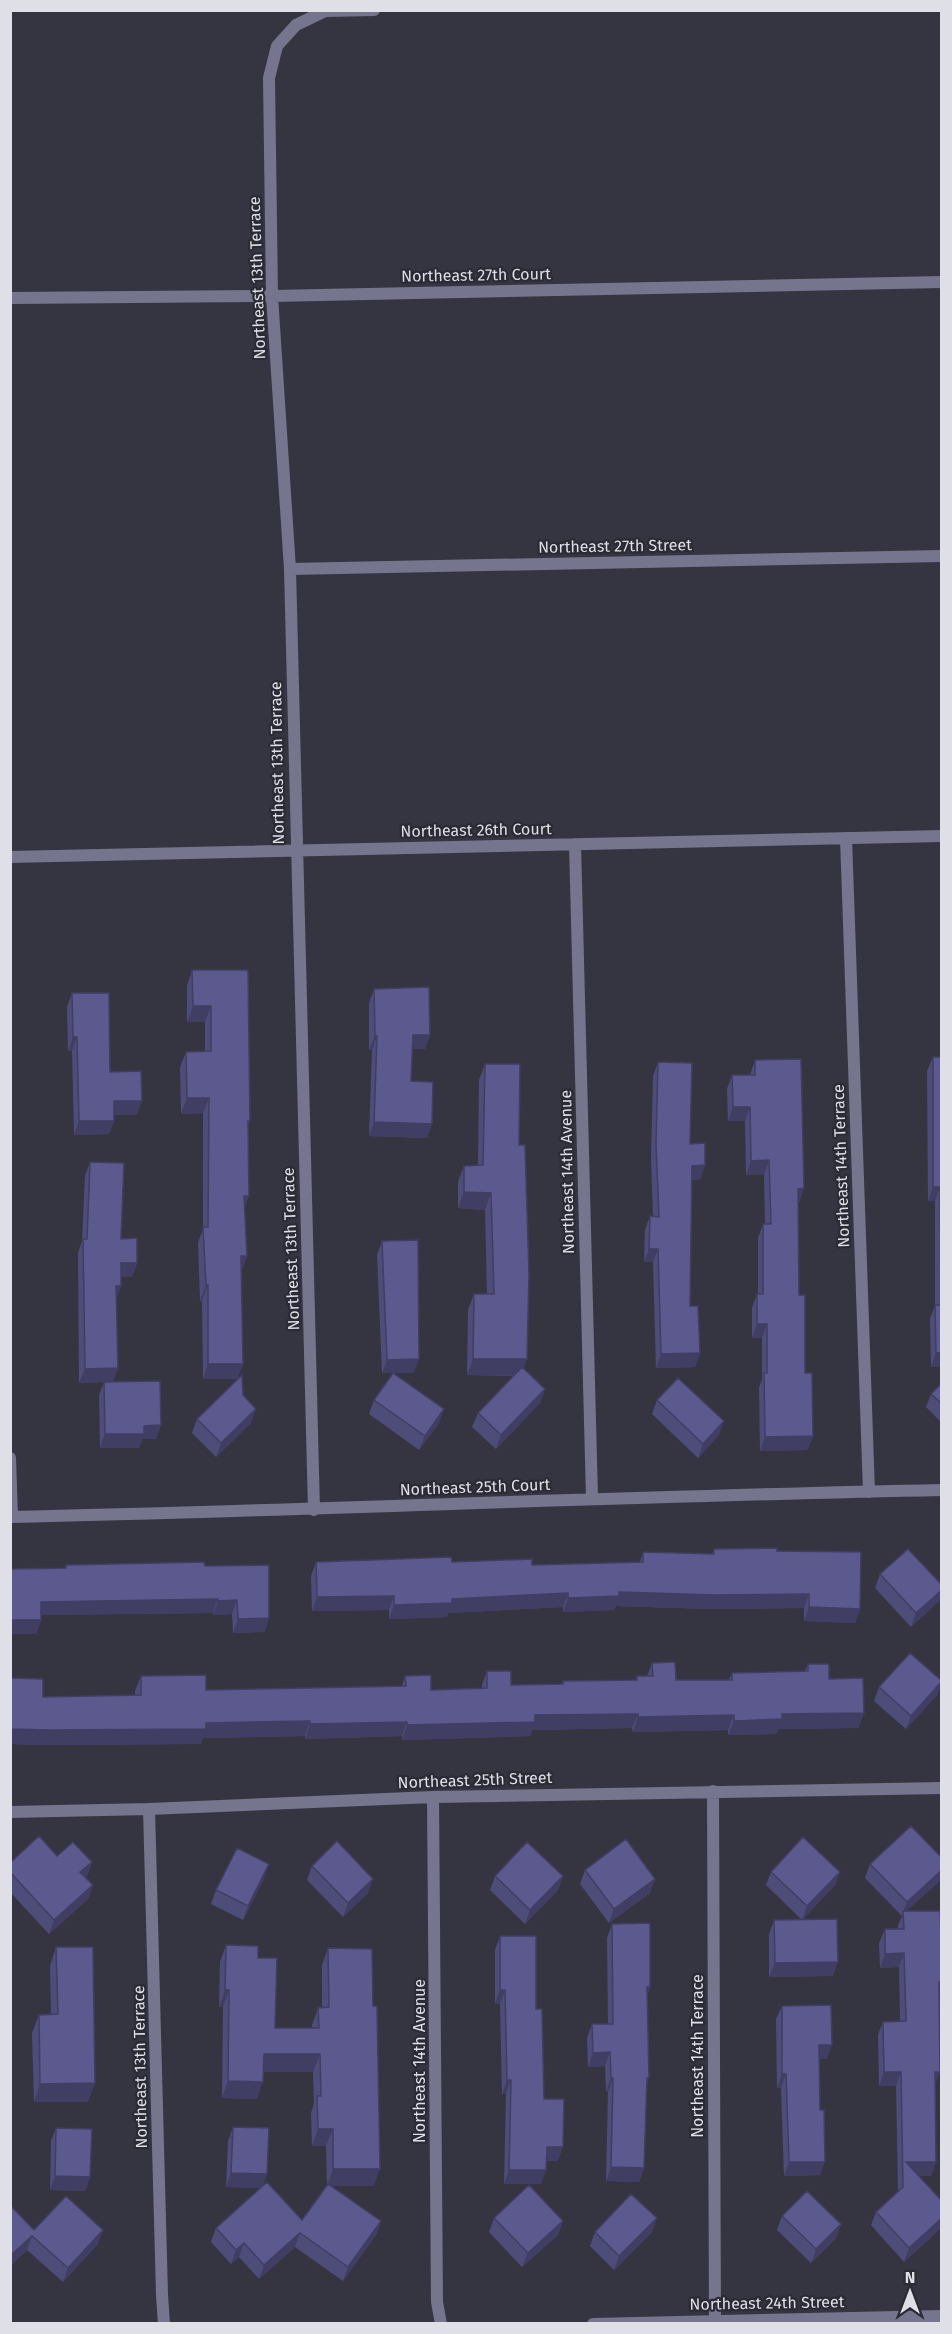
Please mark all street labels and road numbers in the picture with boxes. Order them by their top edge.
street label: Northeast 13th Terrace [245,196,269,360]
street label: Northeast 27th Court [401,264,551,286]
street label: Northeast 27th Street [538,535,692,557]
street label: Northeast 13th Terrace [266,681,288,845]
street label: Northeast 26th Court [400,819,552,841]
street label: Northeast 14th Terrace [829,1084,853,1248]
street label: Northeast 14th Avenue [556,1090,578,1254]
street label: Northeast 13th Terrace [279,1167,303,1331]
street label: Northeast 25th Court [399,1475,551,1499]
street label: Northeast 25th Street [397,1768,553,1792]
street label: Northeast 14th Terrace [688,1974,707,2138]
street label: Northeast 14th Avenue [410,1979,429,2143]
street label: Northeast 13th Terrace [129,1985,151,2149]
street label: Northeast 24th Street [689,2292,845,2314]

